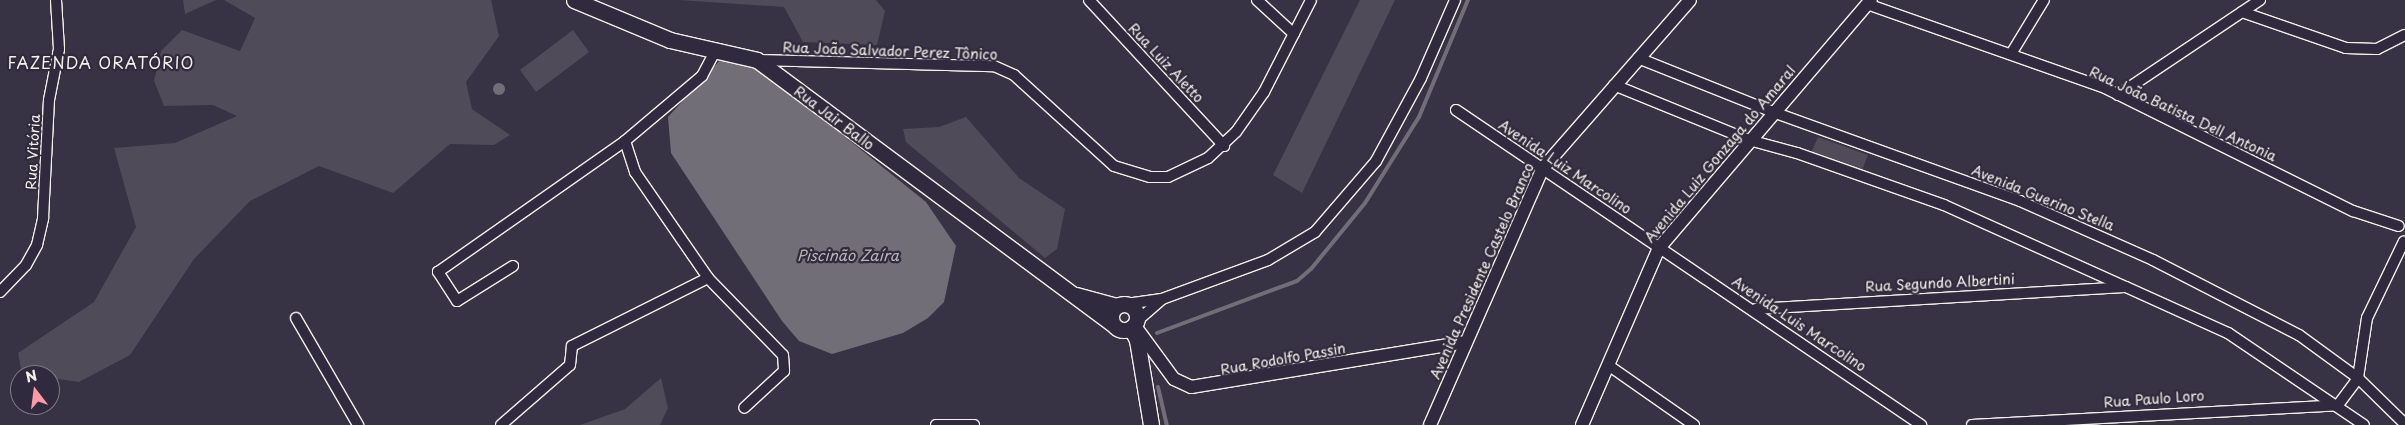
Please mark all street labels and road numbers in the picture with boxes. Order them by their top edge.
street label: Rua Luiz Aletto [1124,19,1208,107]
street label: Rua João Salvador Perez Tônico [782,39,998,63]
street label: Avenida Luiz Gonzaga do Amaral [1641,62,1799,246]
street label: Rua João Batista Dell Antonia [2086,63,2280,165]
street label: Rua Jair Ballo [791,82,877,154]
street label: Rua Vitória [23,113,43,191]
street label: Avenida Luiz Marcolino [1495,116,1635,218]
street label: Avenida Presidente Castelo Branco [1427,161,1537,381]
street label: Avenida Guerino Stella [1969,162,2117,234]
street label: Rua Segundo Albertini [1864,271,2016,295]
street label: Avenida Luis Marcolino [1729,273,1869,375]
street label: Rua Rodolfo Passin [1219,340,1347,378]
street label: Rua Paulo Loro [2103,387,2205,411]

